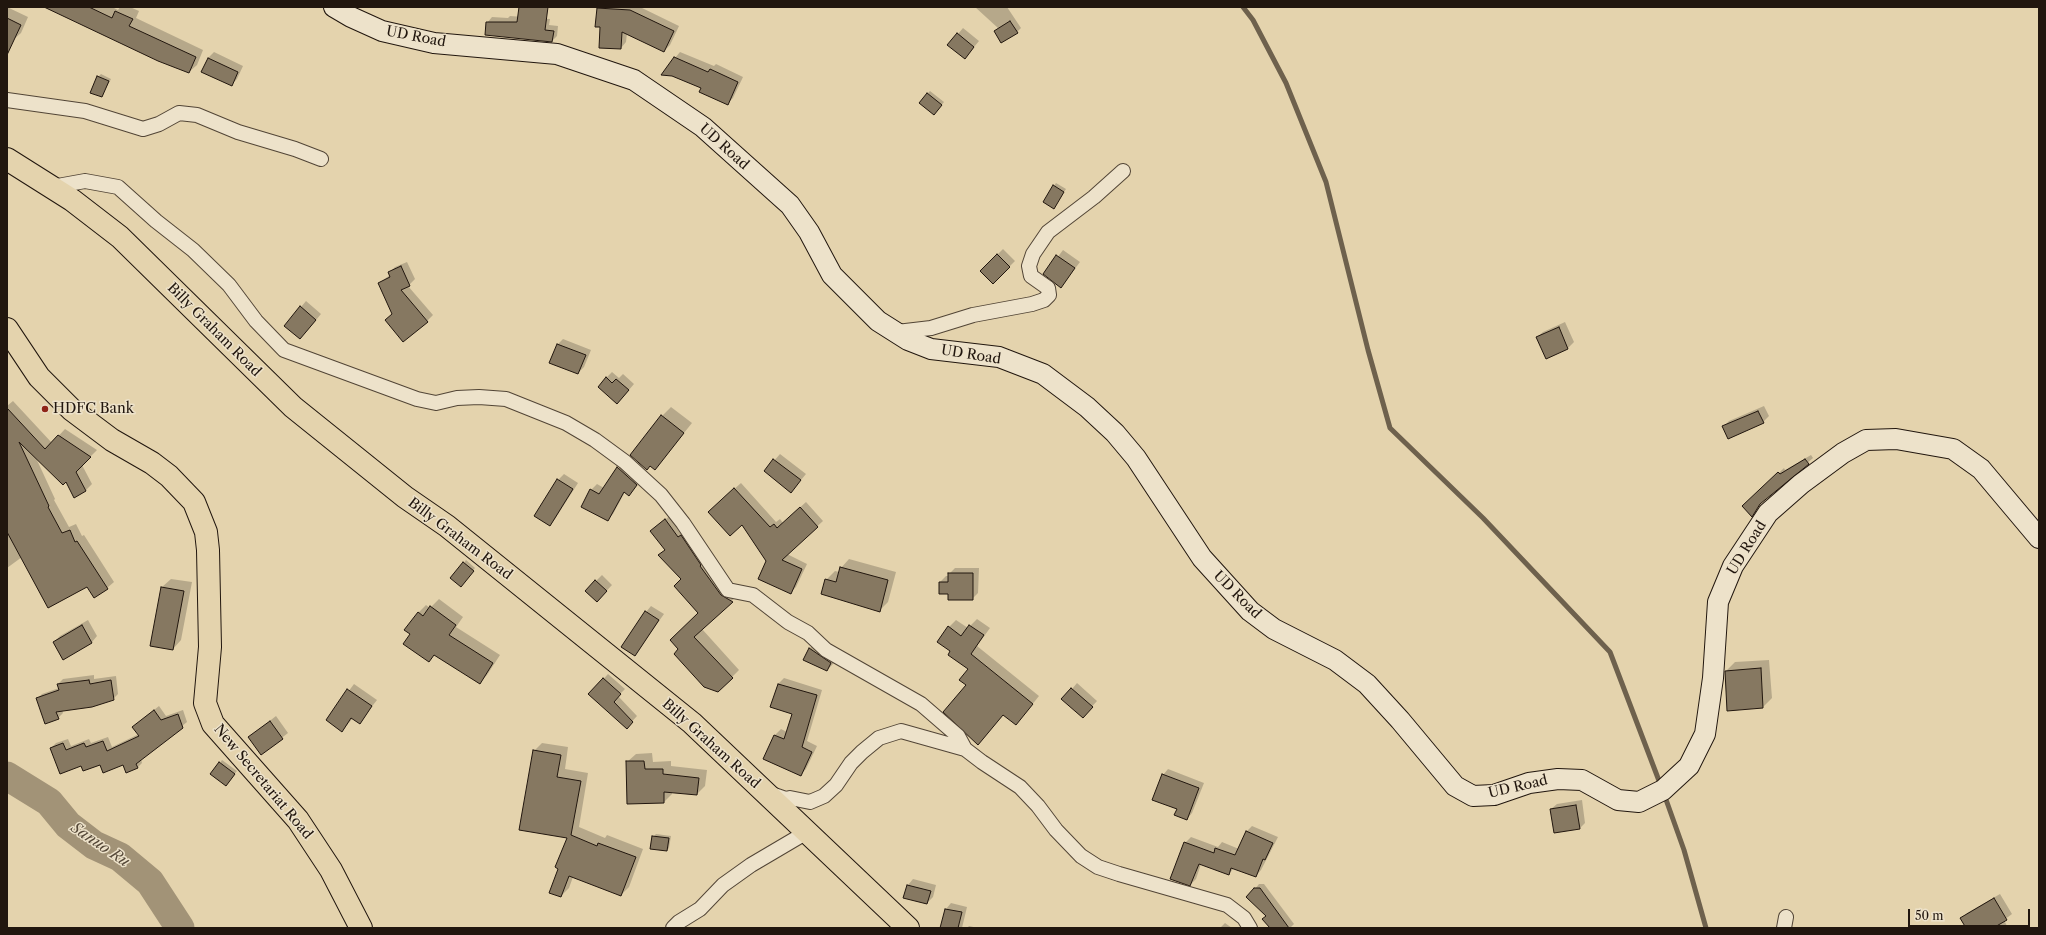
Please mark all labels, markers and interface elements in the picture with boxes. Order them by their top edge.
street label: UD Road [385,23,447,51]
street label: UD Road [696,121,752,173]
street label: Billy Graham Road [164,280,264,380]
street label: UD Road [940,342,1002,368]
place label: HDFC Bank [53,401,134,417]
marker: HDFC Bank [40,404,50,414]
street label: Billy Graham Road [405,494,515,584]
street label: UD Road [1724,518,1770,578]
street label: UD Road [1210,568,1264,622]
street label: Billy Graham Road [659,696,763,792]
street label: New Secretariat Road [210,721,316,843]
street label: UD Road [1487,772,1549,802]
water label: Sanuo Ru [67,819,133,871]
scale bar [1910,901,2032,927]
text: 50 m [1915,908,1944,923]

